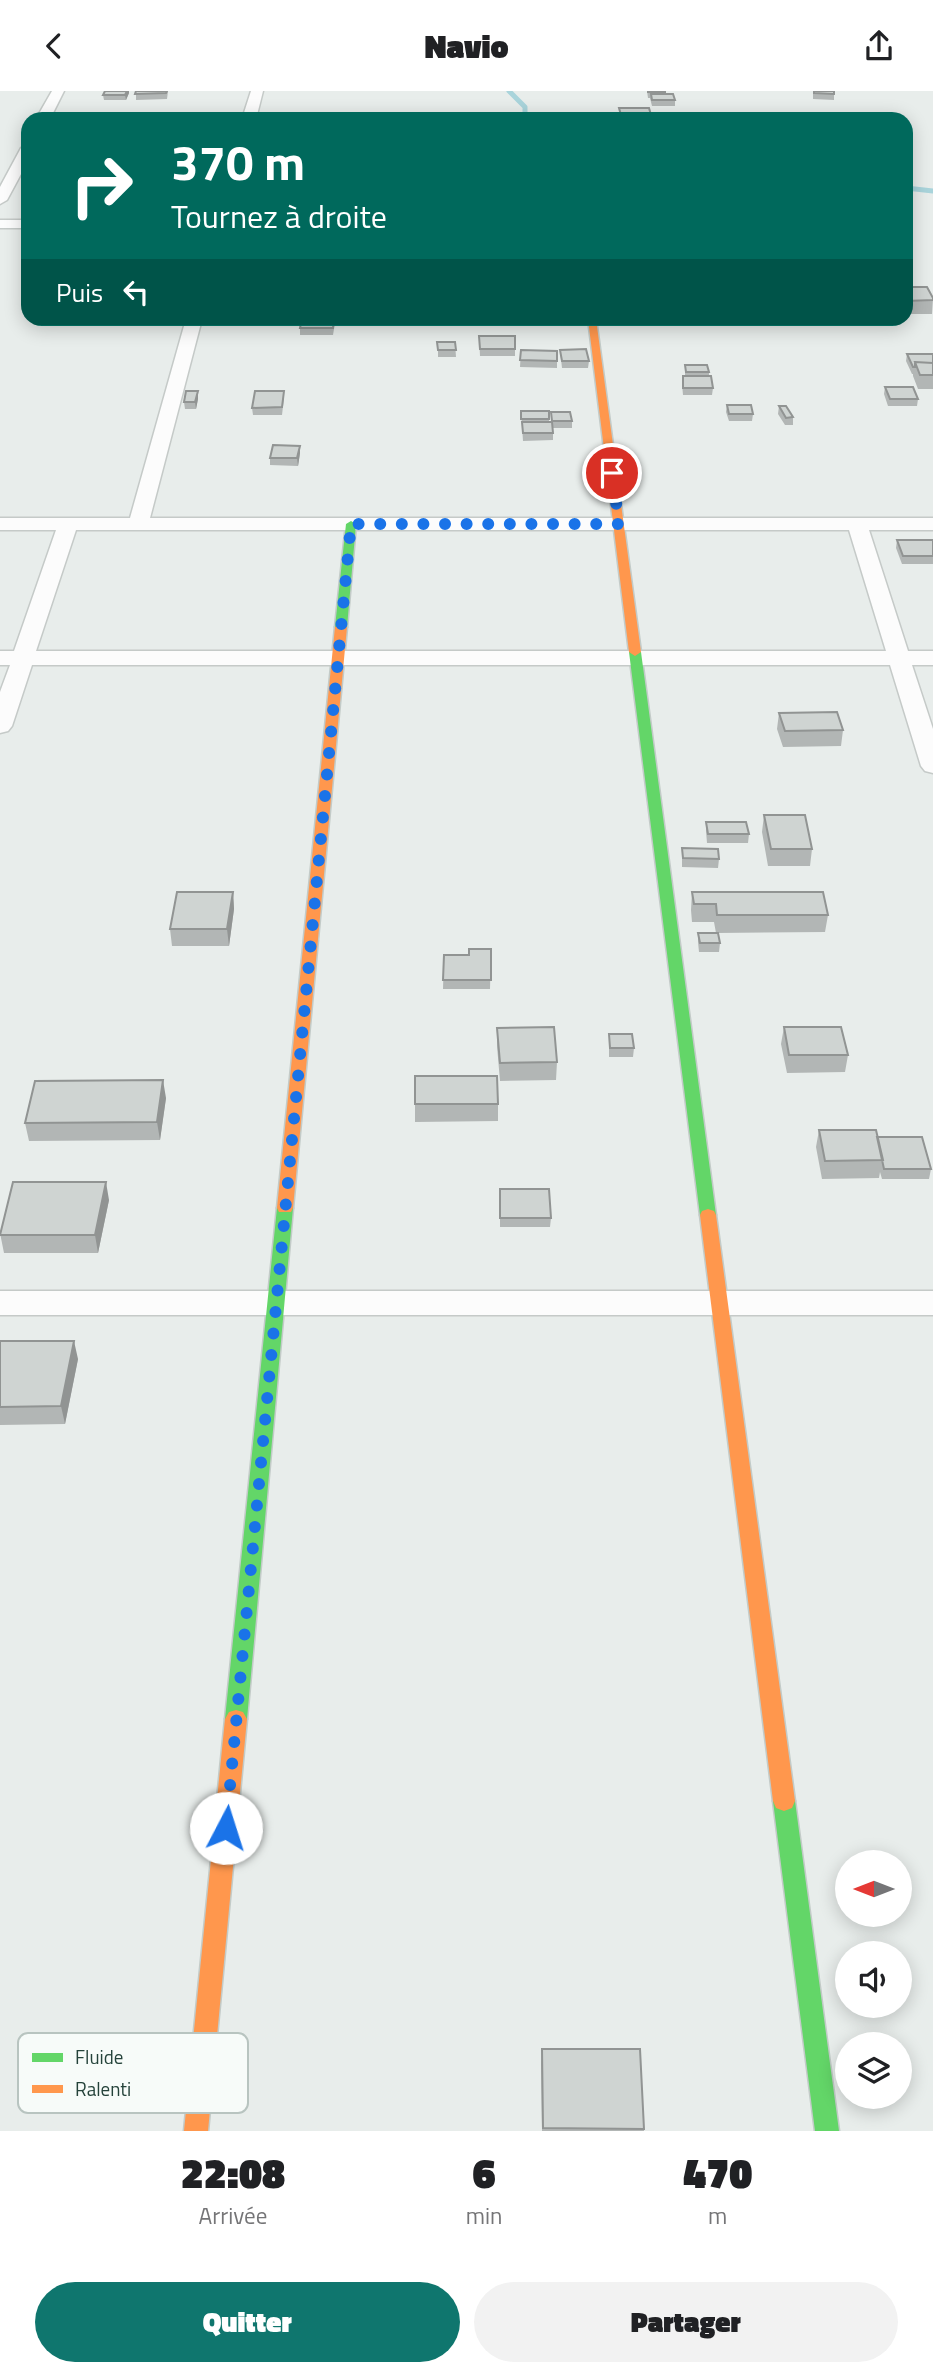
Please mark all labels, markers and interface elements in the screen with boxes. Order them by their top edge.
text: Navio [425,22,508,70]
icon: back [35,27,73,65]
icon: share [860,27,898,65]
text: 370 m [171,124,305,199]
icon: right [56,140,147,231]
text: Tournez à droite [171,192,387,240]
text: Puis [56,273,103,312]
icon: left [117,273,155,311]
pin [582,443,642,503]
icon: arrive [593,454,631,492]
position arrow [189,1791,263,1865]
north arrow [835,1850,912,1927]
map controls [835,1850,912,2109]
button: sound [835,1941,912,2018]
button: layers [835,2032,912,2109]
legend [18,2033,248,2113]
text: Fluide [75,2042,123,2071]
text: Ralenti [75,2074,131,2103]
text: 22:08 [181,2140,285,2204]
text: 6 [473,2140,496,2204]
text: 470 [683,2140,752,2204]
text: Arrivée [199,2198,267,2233]
text: min [466,2198,502,2233]
text: m [708,2198,727,2233]
button: Quitter [35,2282,460,2362]
button: Partager [474,2282,898,2362]

